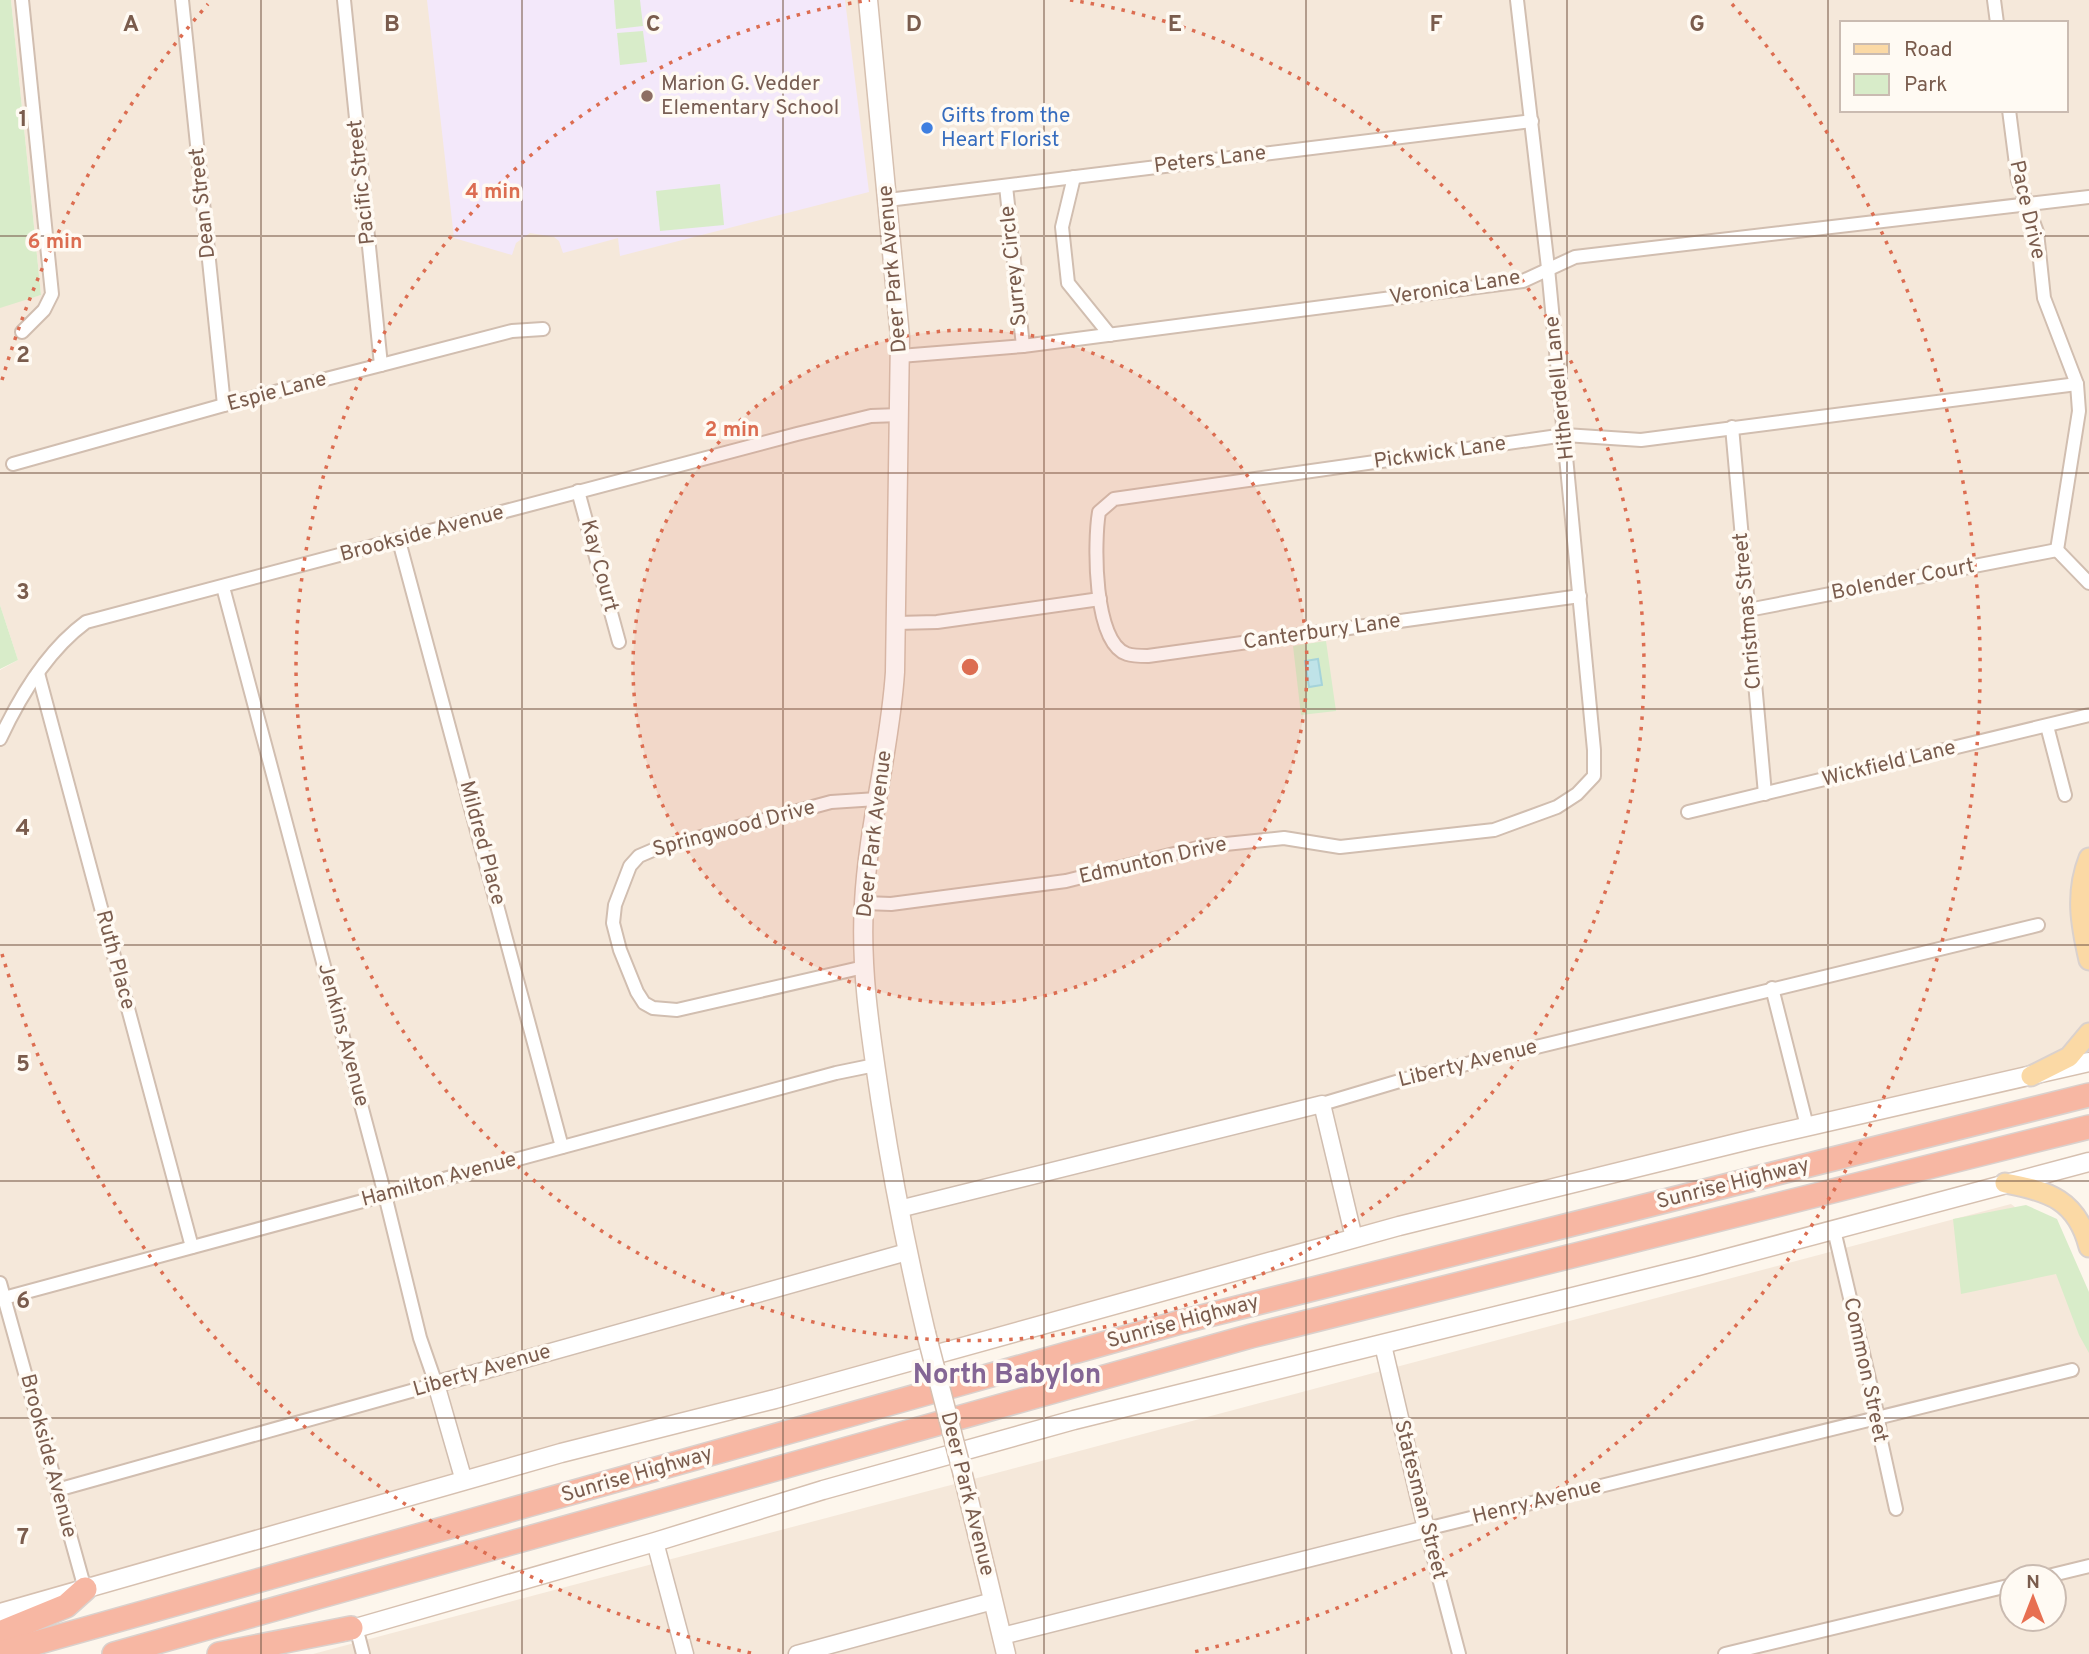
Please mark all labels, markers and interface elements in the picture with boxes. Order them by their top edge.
text: A [123,11,139,40]
text: B [384,11,400,40]
text: C [646,11,660,40]
text: D [906,11,922,40]
text: E [1168,11,1182,40]
text: F [1429,11,1443,40]
text: G [1689,11,1705,40]
legend [1840,21,2068,112]
text: Road [1904,37,1953,64]
place label: Marion G. Vedder Elementary School [661,71,839,122]
text: Park [1904,72,1947,99]
marker: Marion G. Vedder Elementary School [639,88,655,104]
place label: Gifts from the Heart Florist [941,103,1070,154]
text: 1 [18,106,28,135]
street label: Pacific Street [342,118,382,246]
marker: Gifts from the Heart Florist [919,120,935,136]
street label: Peters Lane [1152,140,1268,180]
street label: Dean Street [184,146,222,260]
street label: Pace Drive [2003,158,2051,262]
text: 4 min [465,179,521,206]
street label: Deer Park Avenue [872,184,914,354]
street label: Surrey Circle [994,204,1034,328]
text: 6 min [28,229,82,256]
street label: Veronica Lane [1388,264,1522,312]
street label: Hitherdell Lane [1539,315,1581,461]
text: 2 [16,342,30,371]
street label: Espie Lane [224,366,330,418]
text: 2 min [705,417,759,444]
street label: Pickwick Lane [1372,430,1508,476]
street label: Brookside Avenue [337,499,507,569]
street label: Kay Court [574,517,624,615]
street label: Christmas Street [1728,531,1768,691]
street label: Bolender Court [1829,553,1977,607]
text: 3 [16,579,30,608]
street label: Canterbury Lane [1242,608,1402,656]
centre of rings [958,655,982,679]
street label: Wickfield Lane [1819,734,1959,794]
street label: Deer Park Avenue [851,749,899,919]
street label: Mildred Place [452,778,512,908]
street label: Springwood Drive [650,794,818,864]
text: 4 [16,815,30,844]
street label: Edmunton Drive [1077,831,1229,891]
street label: Ruth Place [89,907,141,1013]
street label: Jenkins Avenue [311,960,375,1110]
street label: Liberty Avenue [1396,1034,1540,1094]
text: 5 [16,1051,30,1080]
street label: Hamilton Avenue [358,1146,520,1214]
street label: Sunrise Highway [1654,1152,1812,1216]
text: 6 [16,1288,30,1317]
street label: Sunrise Highway [1104,1289,1262,1355]
street label: Common Street [1836,1295,1894,1445]
street label: Liberty Avenue [410,1338,554,1404]
district label: North Babylon [913,1358,1101,1394]
street label: Brookside Avenue [13,1371,83,1541]
street label: Deer Park Avenue [934,1409,1000,1579]
street label: Statesman Street [1387,1418,1453,1582]
street label: Sunrise Highway [558,1440,716,1510]
street label: Henry Avenue [1470,1473,1604,1531]
text: 7 [17,1524,29,1553]
north arrow [1998,1563,2068,1633]
text: N [2026,1571,2040,1595]

